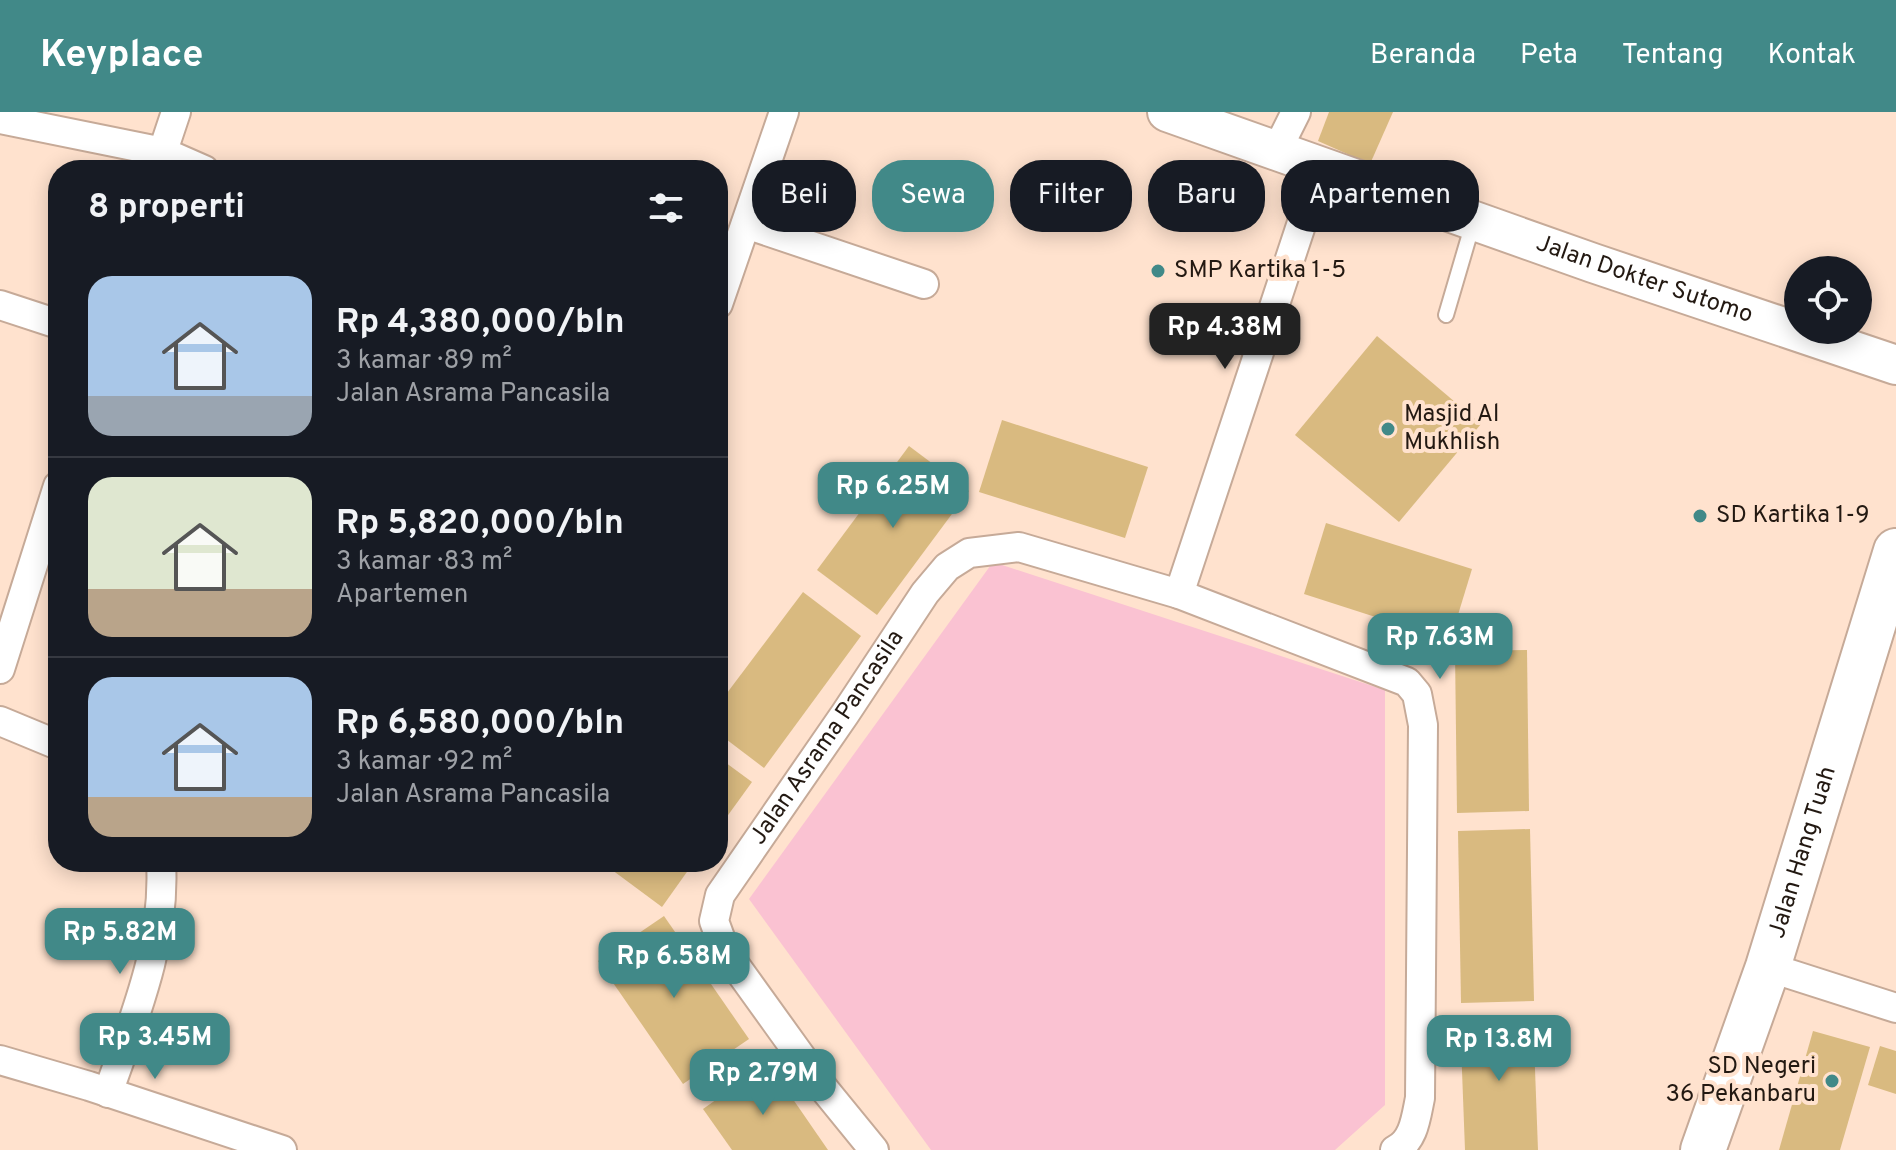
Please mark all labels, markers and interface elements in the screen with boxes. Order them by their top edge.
text: Keyplace [40,32,204,81]
text: Beranda [1370,38,1476,74]
text: Peta [1520,38,1578,74]
text: Tentang [1622,38,1723,74]
text: Kontak [1767,38,1856,74]
chip: Beli [752,160,856,232]
chip: Sewa [872,160,994,232]
chip: Filter [1010,160,1132,232]
chip: Baru [1148,160,1265,232]
chip: Apartemen [1281,160,1479,232]
icon: filters [644,186,688,230]
text: 8 properti [88,187,245,230]
street label: Jalan Dokter Sutomo [1532,229,1757,331]
place label: SMP Kartika 1-5 [1174,256,1346,286]
map controls [1784,256,1872,344]
button: locate [1784,256,1872,344]
marker: SMP Kartika 1-5 [1149,262,1167,280]
text: Rp 4,380,000/bln [336,302,625,345]
pin: Rp 4.38M [1142,303,1308,371]
icon: home [152,308,248,404]
text: Rp 4.38M [1167,312,1283,345]
text: 3 kamar · 89 m² [336,345,512,378]
text: Jalan Asrama Pancasila [336,378,610,411]
place label: Masjid Al Mukhlish [1404,400,1500,458]
marker: Masjid Al Mukhlish [1379,420,1397,438]
pin: Rp 6.25M [810,462,976,530]
text: Rp 6.25M [836,471,950,504]
place label: SD Kartika 1-9 [1716,501,1870,531]
text: Rp 5,820,000/bln [336,503,624,546]
marker: SD Kartika 1-9 [1691,507,1709,525]
icon: home [152,509,248,605]
text: 3 kamar · 83 m² [336,546,513,579]
text: Apartemen [336,579,468,612]
pin: Rp 7.63M [1357,613,1523,681]
text: Rp 7.63M [1386,622,1494,655]
street label: Jalan Asrama Pancasila [744,625,911,851]
text: Rp 6,580,000/bln [336,703,624,746]
icon: home [152,709,248,805]
text: 3 kamar · 92 m² [336,746,512,779]
street label: Jalan Hang Tuah [1763,763,1844,942]
text: Jalan Asrama Pancasila [336,779,610,812]
pin: Rp 5.82M [37,908,203,976]
text: Rp 5.82M [63,917,177,950]
pin: Rp 6.58M [591,932,757,1000]
text: Rp 6.58M [617,941,731,974]
pin: Rp 3.45M [72,1013,238,1081]
pin: Rp 13.8M [1416,1015,1582,1083]
text: Rp 3.45M [98,1022,212,1055]
text: Rp 13.8M [1445,1024,1553,1057]
pin: Rp 2.79M [680,1049,846,1117]
place label: SD Negeri 36 Pekanbaru [1666,1052,1816,1110]
text: Rp 2.79M [708,1058,818,1091]
marker: SD Negeri 36 Pekanbaru [1823,1072,1841,1090]

